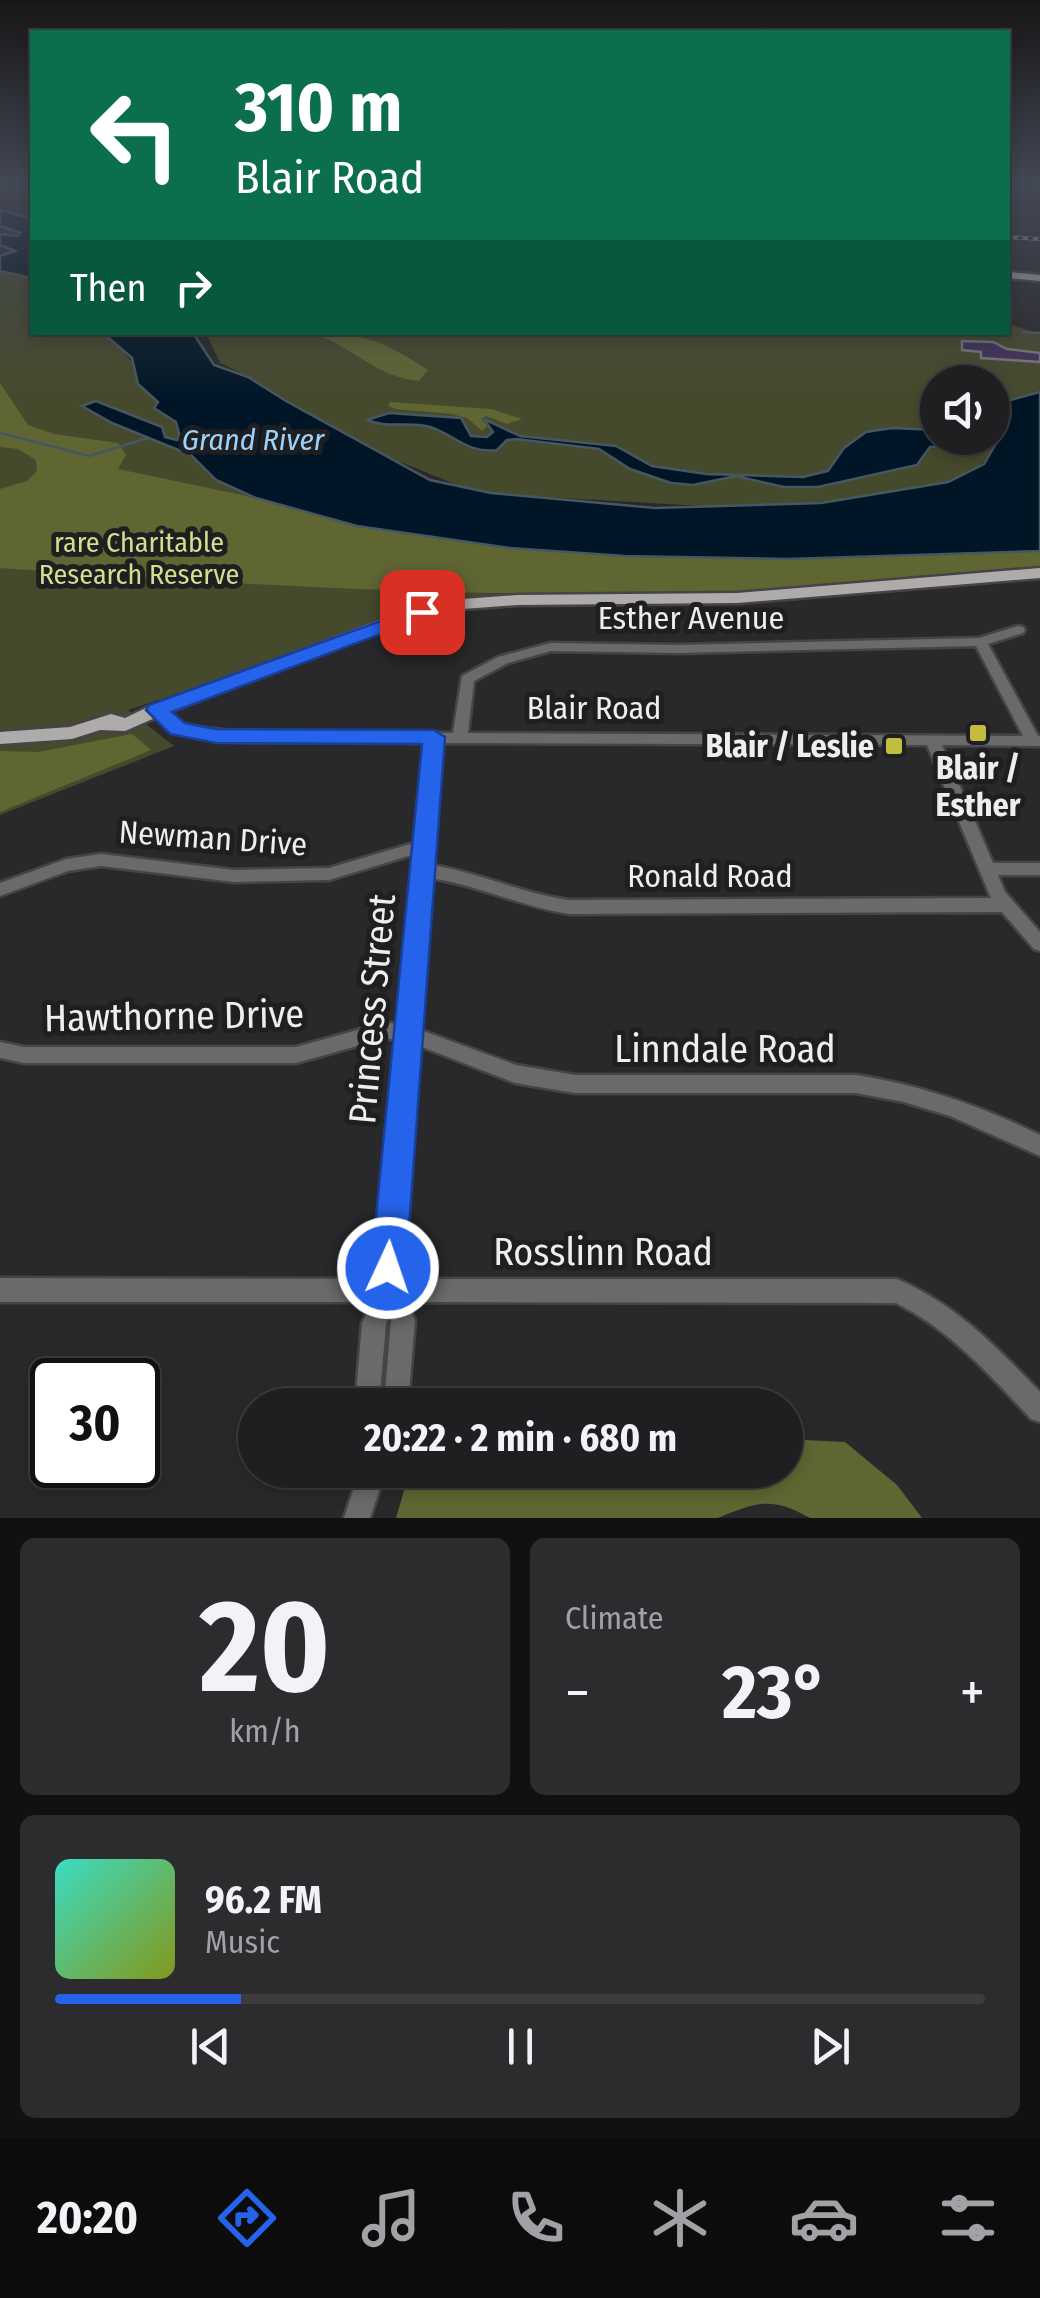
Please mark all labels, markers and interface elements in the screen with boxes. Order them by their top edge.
text: 310 m [235,66,403,150]
icon: left [70,70,200,200]
text: Blair Road [235,151,424,205]
icon: right [166,260,221,315]
text: Then [70,265,146,311]
map controls [920,365,1010,455]
button: sound [920,365,1010,455]
water label: Grand River [182,422,326,458]
park label: rare Charitable Research Reserve [39,526,239,591]
pin [380,570,465,655]
icon: arrive [395,585,450,640]
street label: Esther Avenue [598,599,784,637]
street label: Blair Road [527,689,661,727]
marker: Blair / Esther [967,722,989,744]
place label: Blair / Leslie [706,727,874,765]
marker: Blair / Leslie [883,735,905,757]
place label: Blair / Esther [936,749,1021,824]
street label: Newman Drive [118,812,308,864]
street label: Ronald Road [627,857,793,895]
street label: Princess Street [339,892,405,1126]
street label: Hawthorne Drive [44,991,304,1041]
street label: Linndale Road [614,1026,836,1072]
position arrow [336,1216,440,1320]
street label: Rosslinn Road [493,1229,713,1275]
speed limit sign: 30 [30,1358,160,1488]
text: 20:22 · 2 min · 680 m [364,1415,677,1461]
text: 20 [199,1569,331,1725]
text: Climate [565,1599,664,1637]
text: 23° [722,1648,828,1738]
text: − [565,1660,590,1726]
text: + [960,1660,985,1726]
text: km/h [229,1712,301,1750]
text: 96.2 FM [205,1877,322,1923]
text: Music [205,1923,280,1961]
icon: previous [183,2019,238,2074]
icon: pause [493,2019,548,2074]
icon: next [803,2019,858,2074]
icon: directions [212,2183,282,2253]
icon: music [356,2183,426,2253]
icon: phone [501,2183,571,2253]
icon: climate [645,2183,715,2253]
icon: car [789,2183,859,2253]
icon: filters [933,2183,1003,2253]
text: 20:20 [37,2191,138,2245]

